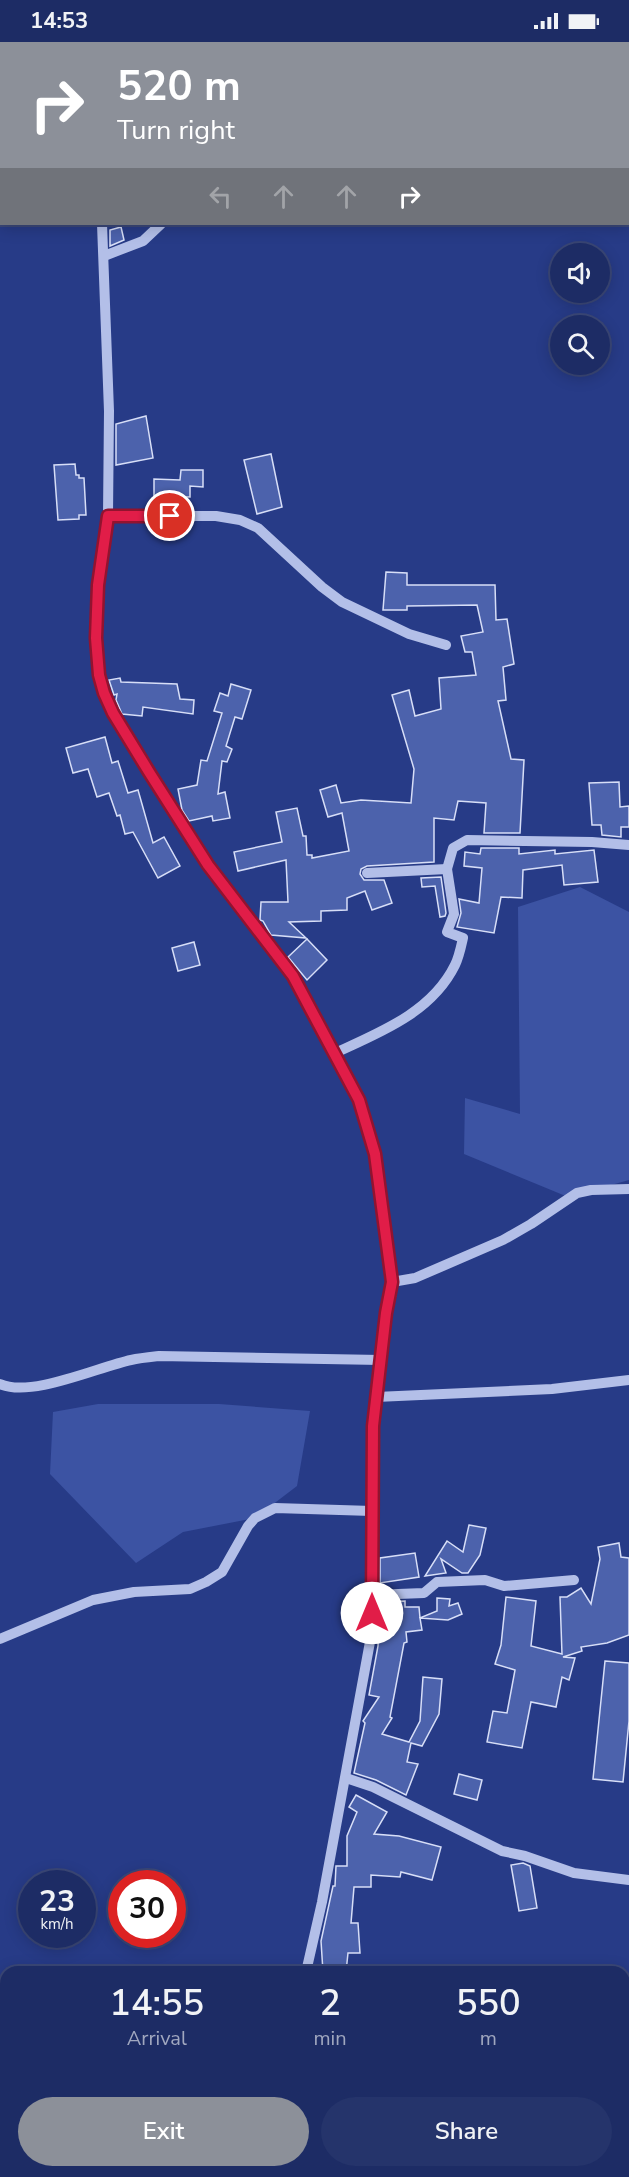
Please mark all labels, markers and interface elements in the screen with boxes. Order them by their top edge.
text: 14:53 [30,6,88,36]
text: 520 m [117,58,241,115]
icon: right [18,66,96,144]
text: Turn right [117,112,235,149]
icon: left [204,180,237,213]
icon: ahead [267,180,300,213]
icon: ahead [330,180,363,213]
icon: right [393,180,426,213]
map controls [550,243,610,375]
button: sound [550,243,610,303]
button: search [550,315,610,375]
pin [144,490,195,541]
icon: arrive [153,499,186,532]
position arrow [340,1581,404,1645]
speed limit sign: 30 [108,1870,186,1948]
text: 23 [39,1881,75,1922]
text: km/h [40,1914,74,1934]
text: 14:55 [109,1979,204,2028]
text: 2 [319,1979,341,2028]
text: 550 [456,1979,521,2028]
text: Arrival [127,2025,187,2052]
text: min [314,2025,347,2052]
text: m [480,2025,497,2052]
button: Exit [18,2097,309,2166]
button: Share [321,2097,612,2166]

